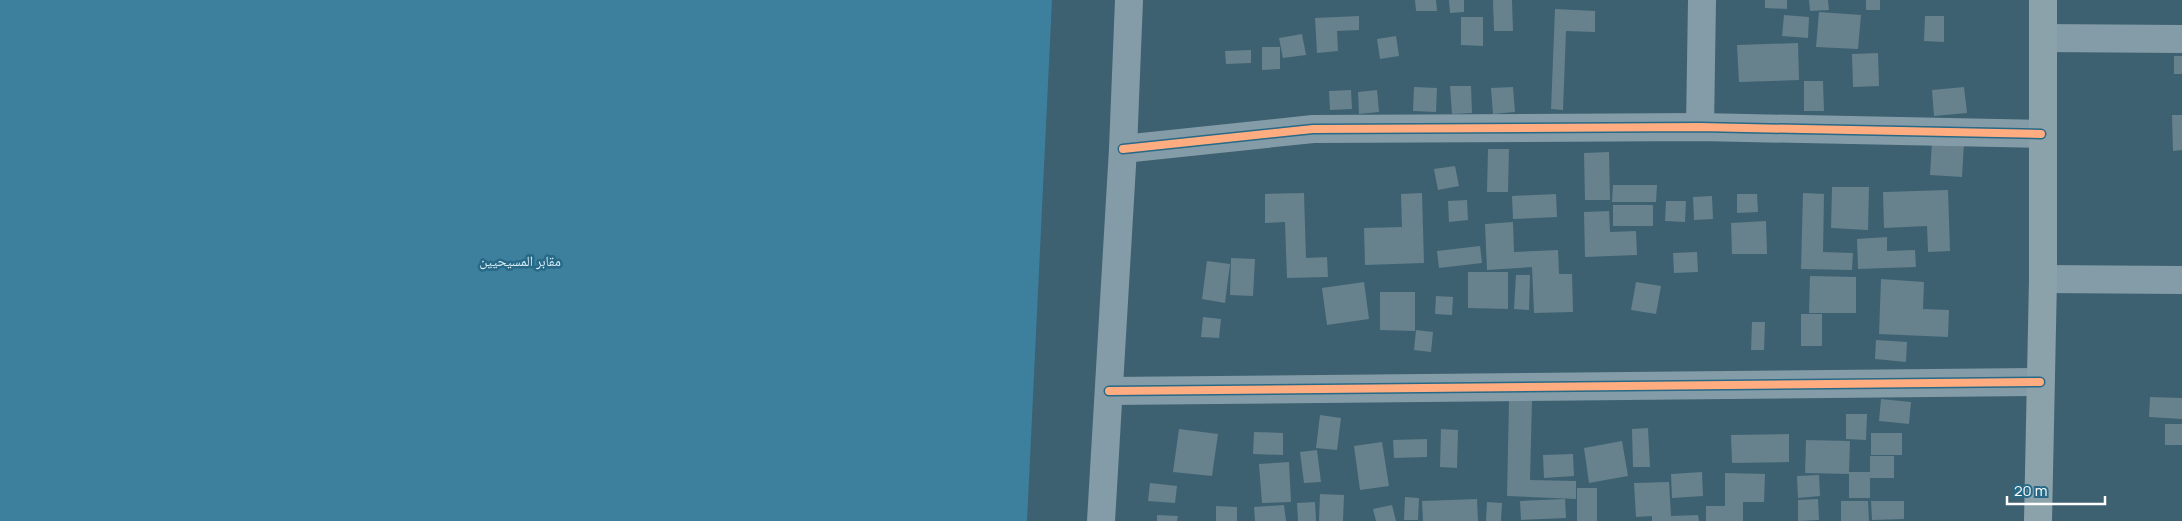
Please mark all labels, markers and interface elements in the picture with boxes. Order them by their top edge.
park label: مقابر المسيحيين [479,251,561,270]
scale bar [2007,474,2104,506]
text: 20 m [2014,480,2047,501]

